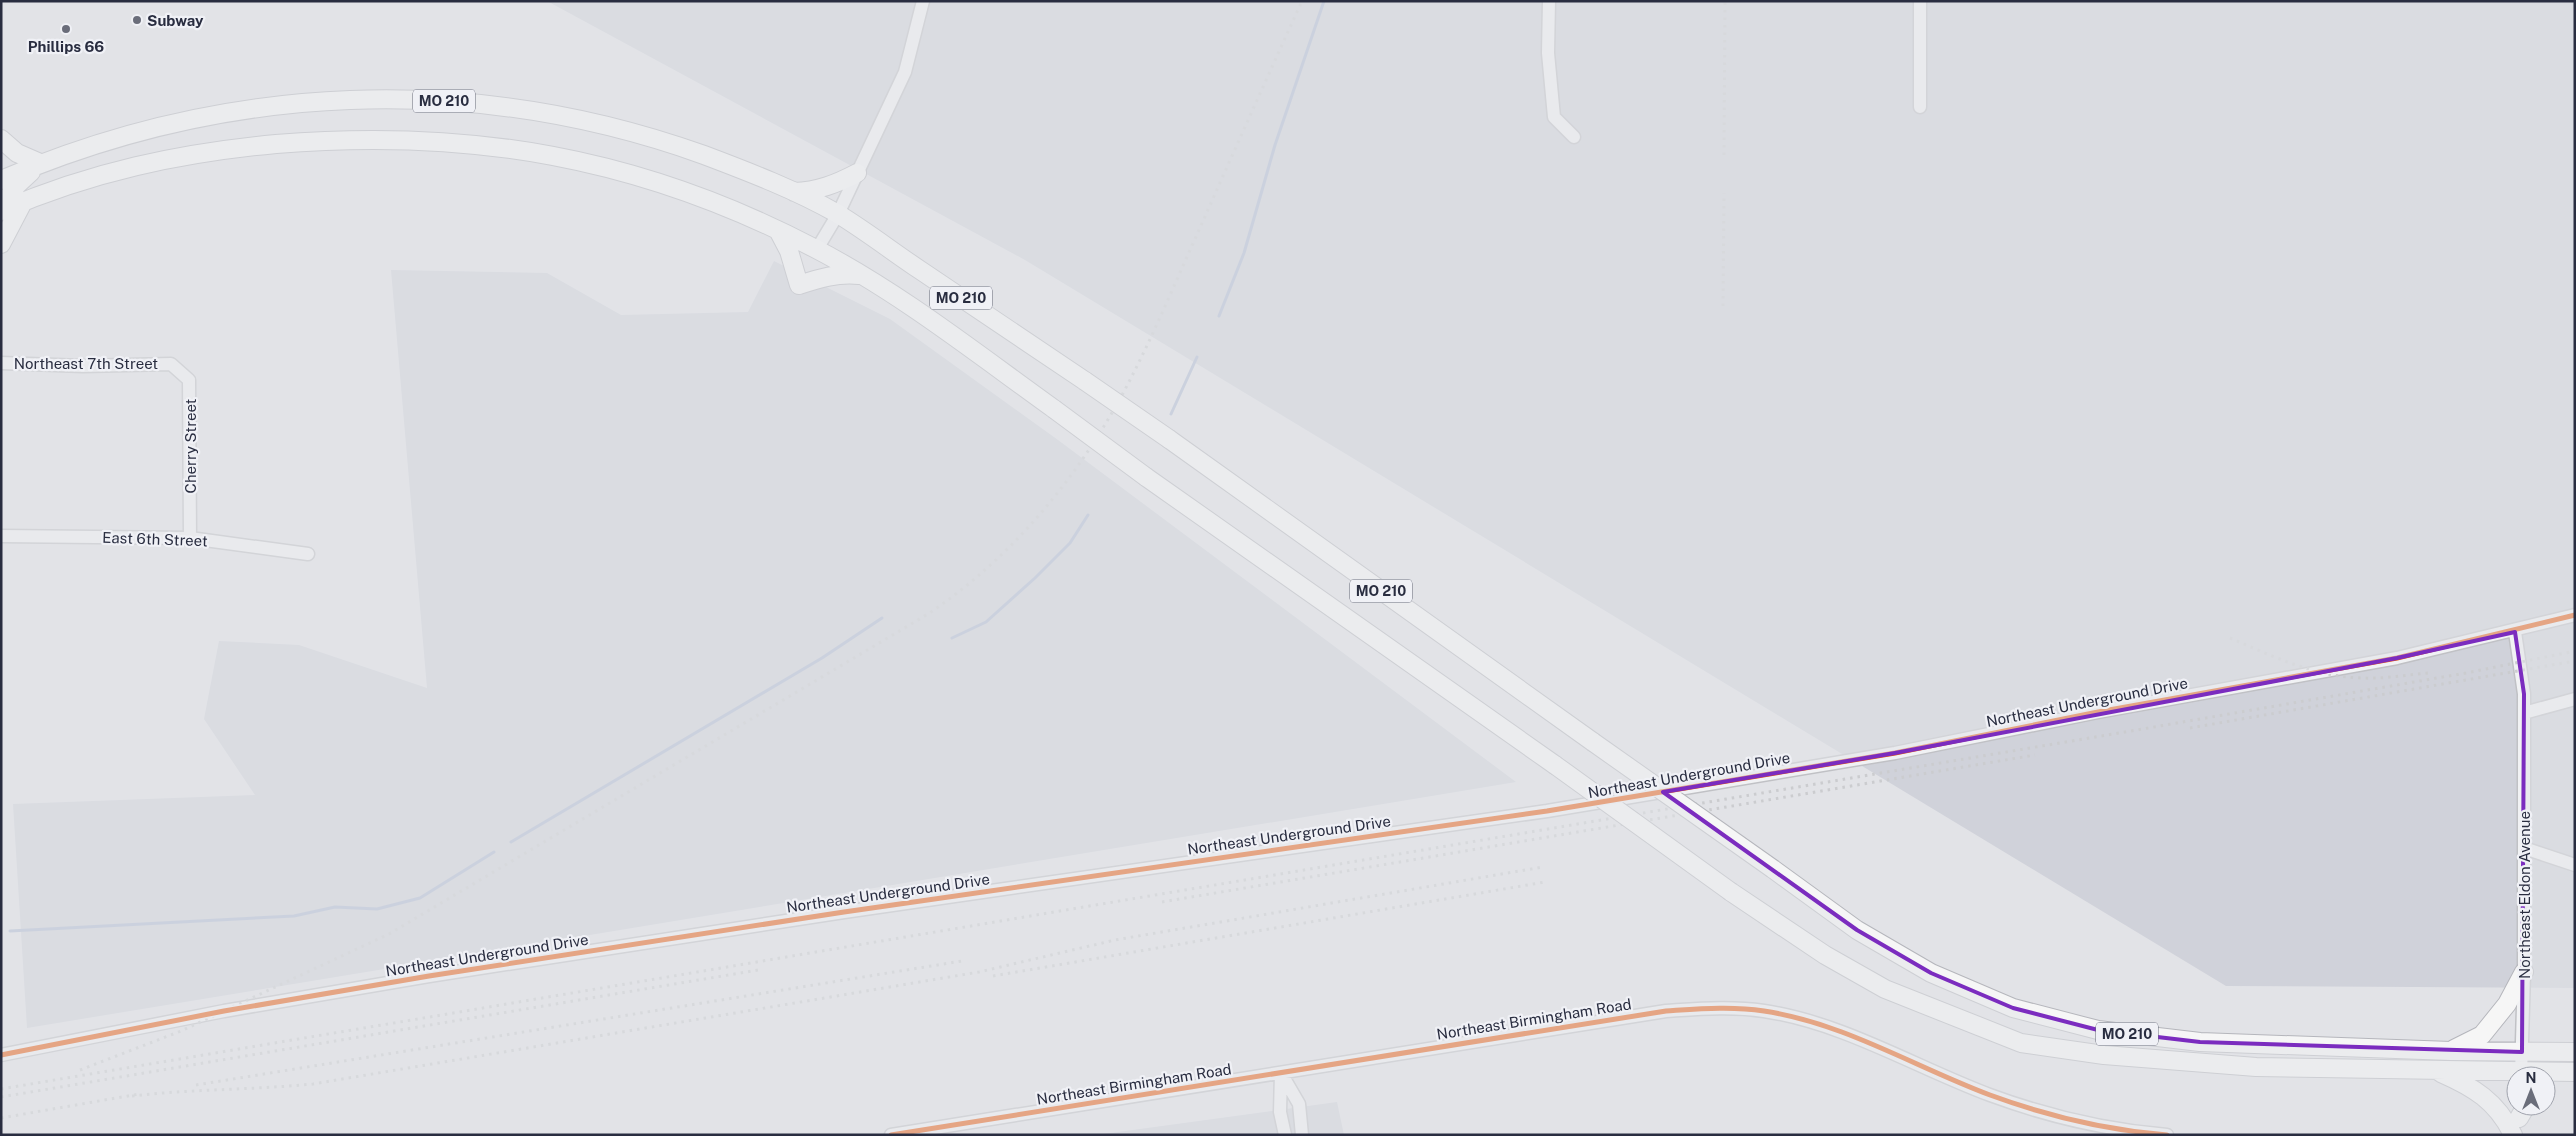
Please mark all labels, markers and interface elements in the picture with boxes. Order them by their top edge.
place label: Subway [147,12,204,29]
marker: Subway [131,14,143,26]
marker: Phillips 66 [60,23,72,35]
place label: Phillips 66 [28,38,104,55]
road number: MO 210 [413,90,475,112]
road number: MO 210 [930,286,992,310]
street label: Northeast 7th Street [14,355,158,372]
street label: Cherry Street [182,398,199,493]
street label: East 6th Street [102,529,208,549]
road number: MO 210 [1350,580,1412,602]
street label: Northeast Underground Drive [1985,674,2189,730]
street label: Northeast Underground Drive [1587,749,1791,801]
street label: Northeast Eldon Avenue [2516,811,2533,979]
street label: Northeast Underground Drive [1186,812,1392,858]
street label: Northeast Underground Drive [785,870,991,916]
street label: Northeast Underground Drive [384,931,590,979]
street label: Northeast Birmingham Road [1435,995,1633,1043]
road number: MO 210 [2096,1022,2158,1046]
street label: Northeast Birmingham Road [1035,1060,1233,1108]
north arrow [2506,1066,2556,1116]
text: N [2526,1070,2536,1086]

